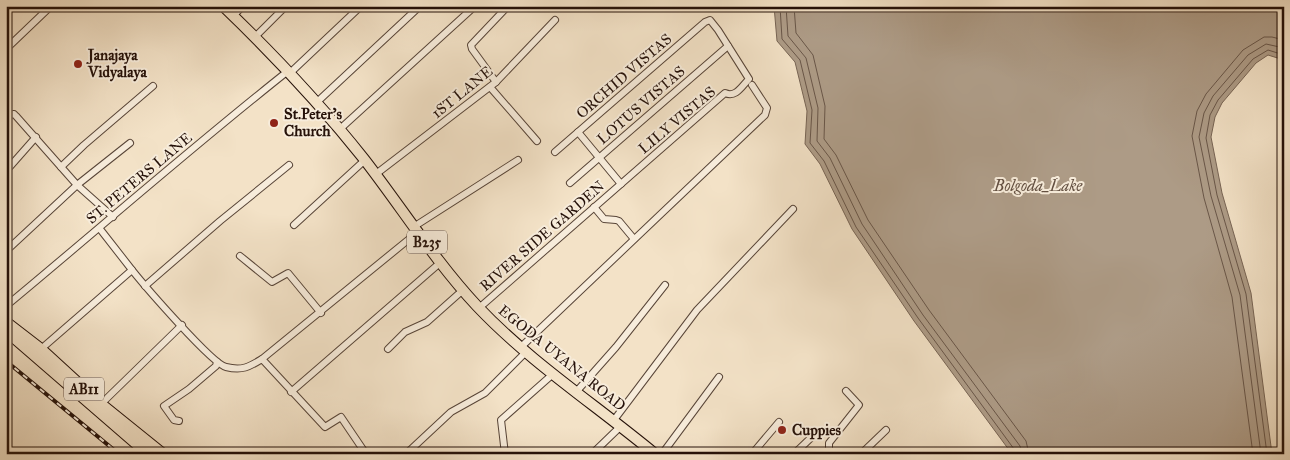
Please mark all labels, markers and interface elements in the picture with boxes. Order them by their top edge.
street label: ORCHID VISTAS [573,30,675,122]
place label: Janajaya Vidyalaya [86,46,147,82]
marker: Janajaya Vidyalaya [72,58,84,70]
street label: 1ST LANE [428,62,496,122]
street label: LOTUS VISTAS [593,62,689,148]
street label: LILY VISTAS [635,83,719,157]
place label: St.Peter's Church [284,105,342,140]
marker: St.Peter's Church [268,117,280,129]
street label: ST. PETERS LANE [82,128,196,227]
water label: Bolgoda_Lake [993,176,1083,195]
street label: RIVER SIDE GARDEN [476,177,608,295]
road number: B235 [407,230,447,253]
street label: EGODA UYANA ROAD [495,301,629,415]
road number: AB11 [64,378,104,400]
place label: Cuppies [792,421,842,440]
marker: Cuppies [776,424,788,436]

